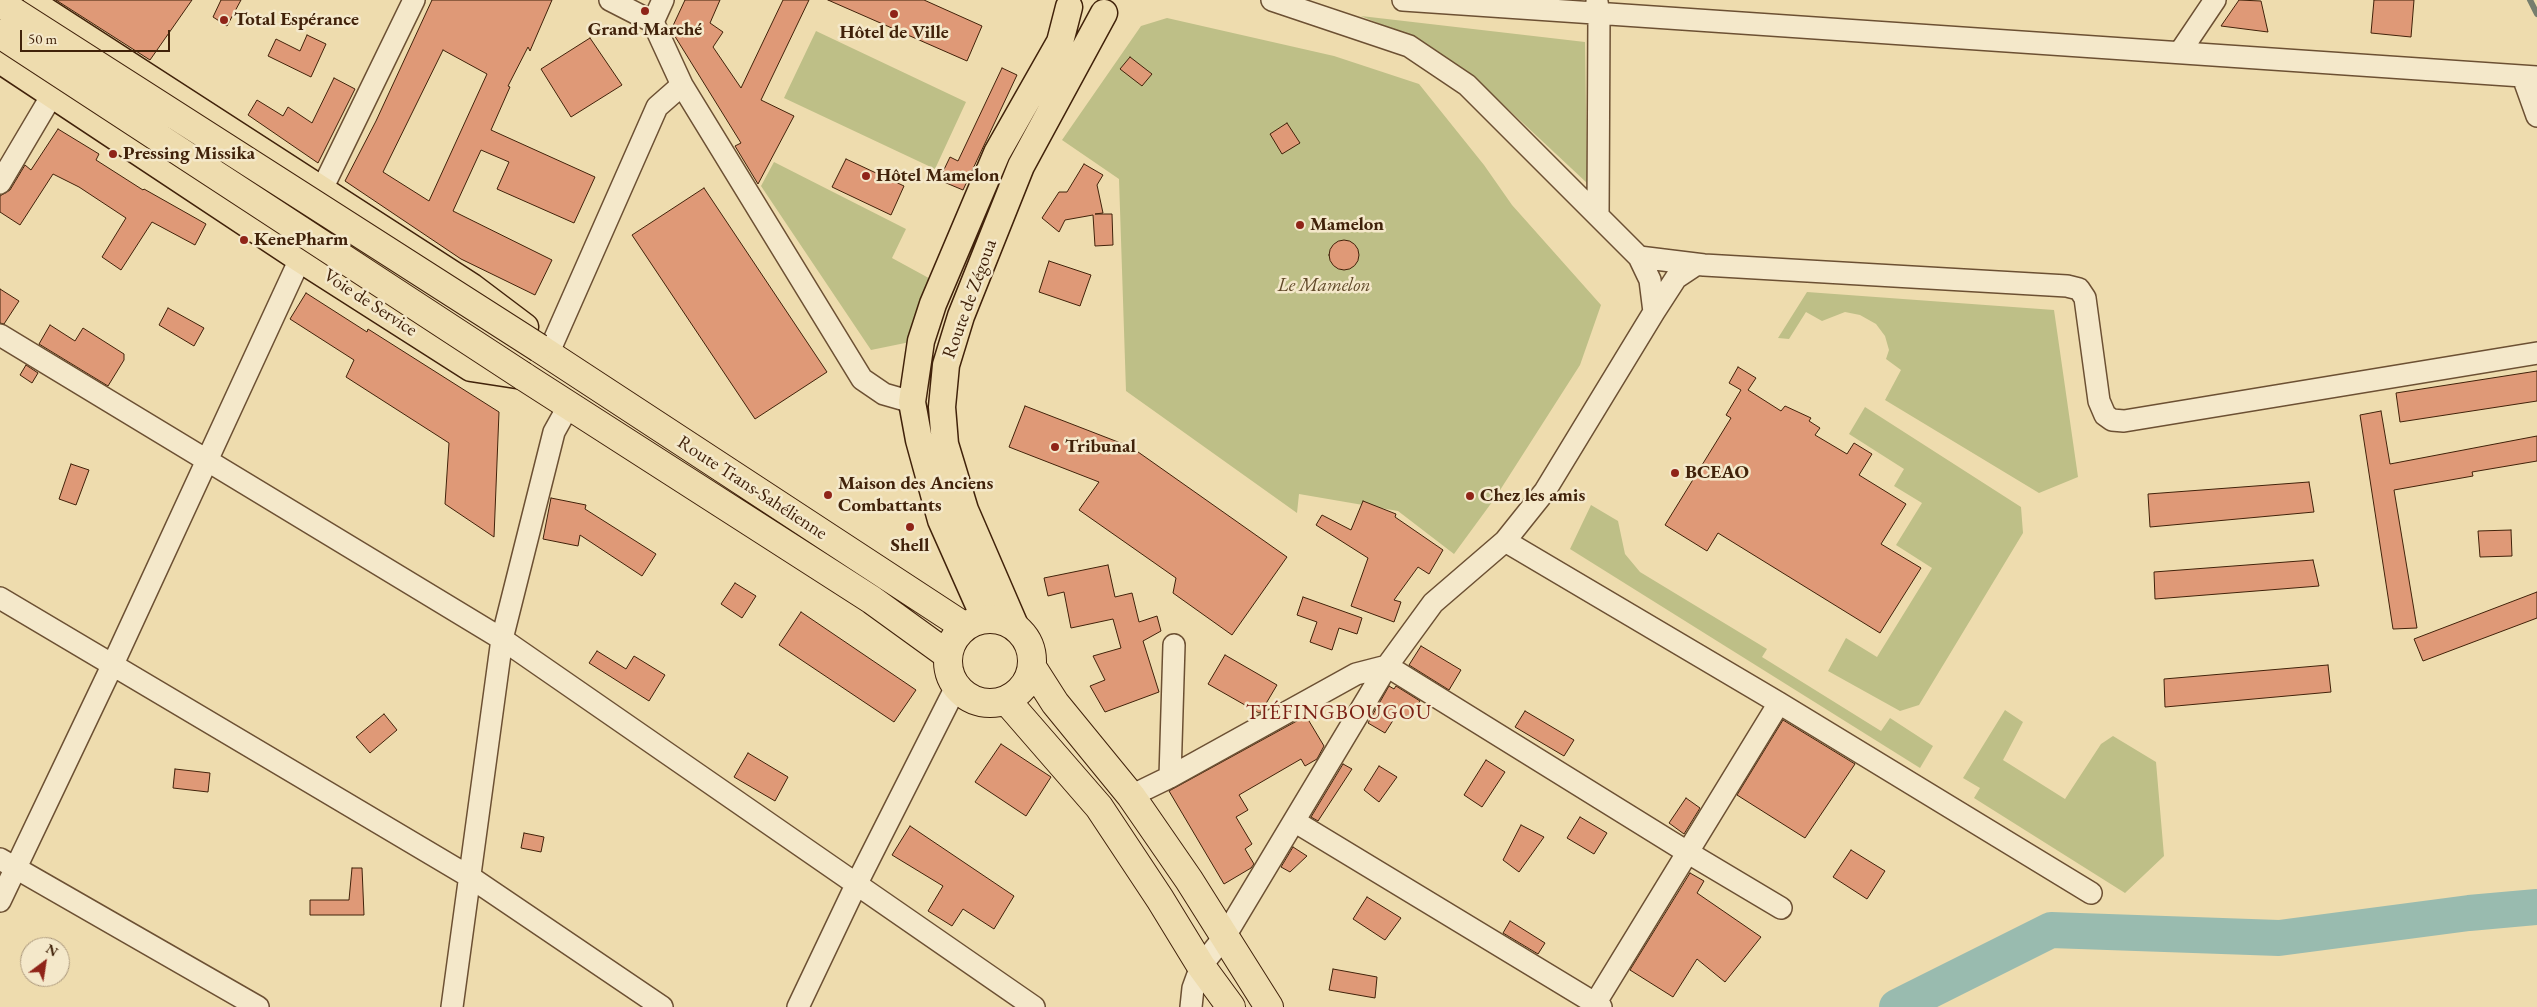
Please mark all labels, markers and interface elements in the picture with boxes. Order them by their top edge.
marker: Grand Marché [639,5,651,17]
marker: Hôtel de Ville [888,8,900,20]
place label: Total Espérance [234,9,359,31]
marker: Total Espérance [218,14,230,26]
place label: Grand Marché [588,19,702,41]
scale bar [22,20,172,52]
place label: Hôtel de Ville [839,22,949,44]
text: 50 m [28,29,57,48]
place label: Pressing Missika [123,143,255,165]
marker: Pressing Missika [107,148,119,160]
place label: Hôtel Mamelon [876,165,1000,187]
marker: Hôtel Mamelon [860,170,872,182]
place label: Mamelon [1310,214,1384,236]
marker: Mamelon [1294,219,1306,231]
place label: KenePharm [254,229,348,251]
marker: KenePharm [238,234,250,246]
street label: Route de Zégoua [938,236,1002,362]
street label: Voie de Service [319,264,421,342]
park label: Le Mamelon [1278,275,1370,297]
street label: Route Trans-Sahélienne [673,431,831,545]
place label: Tribunal [1065,436,1136,458]
marker: Tribunal [1049,441,1061,453]
place label: BCEAO [1685,462,1749,484]
marker: BCEAO [1669,467,1681,479]
place label: Maison des Anciens Combattants [838,473,993,517]
place label: Chez les amis [1480,485,1585,507]
marker: Maison des Anciens Combattants [822,489,834,501]
marker: Chez les amis [1464,490,1476,502]
marker: Shell [904,521,916,533]
place label: Shell [891,535,929,557]
district label: TIÉFINGBOUGOU [1244,700,1434,726]
north arrow [20,937,70,987]
text: N [43,939,62,961]

